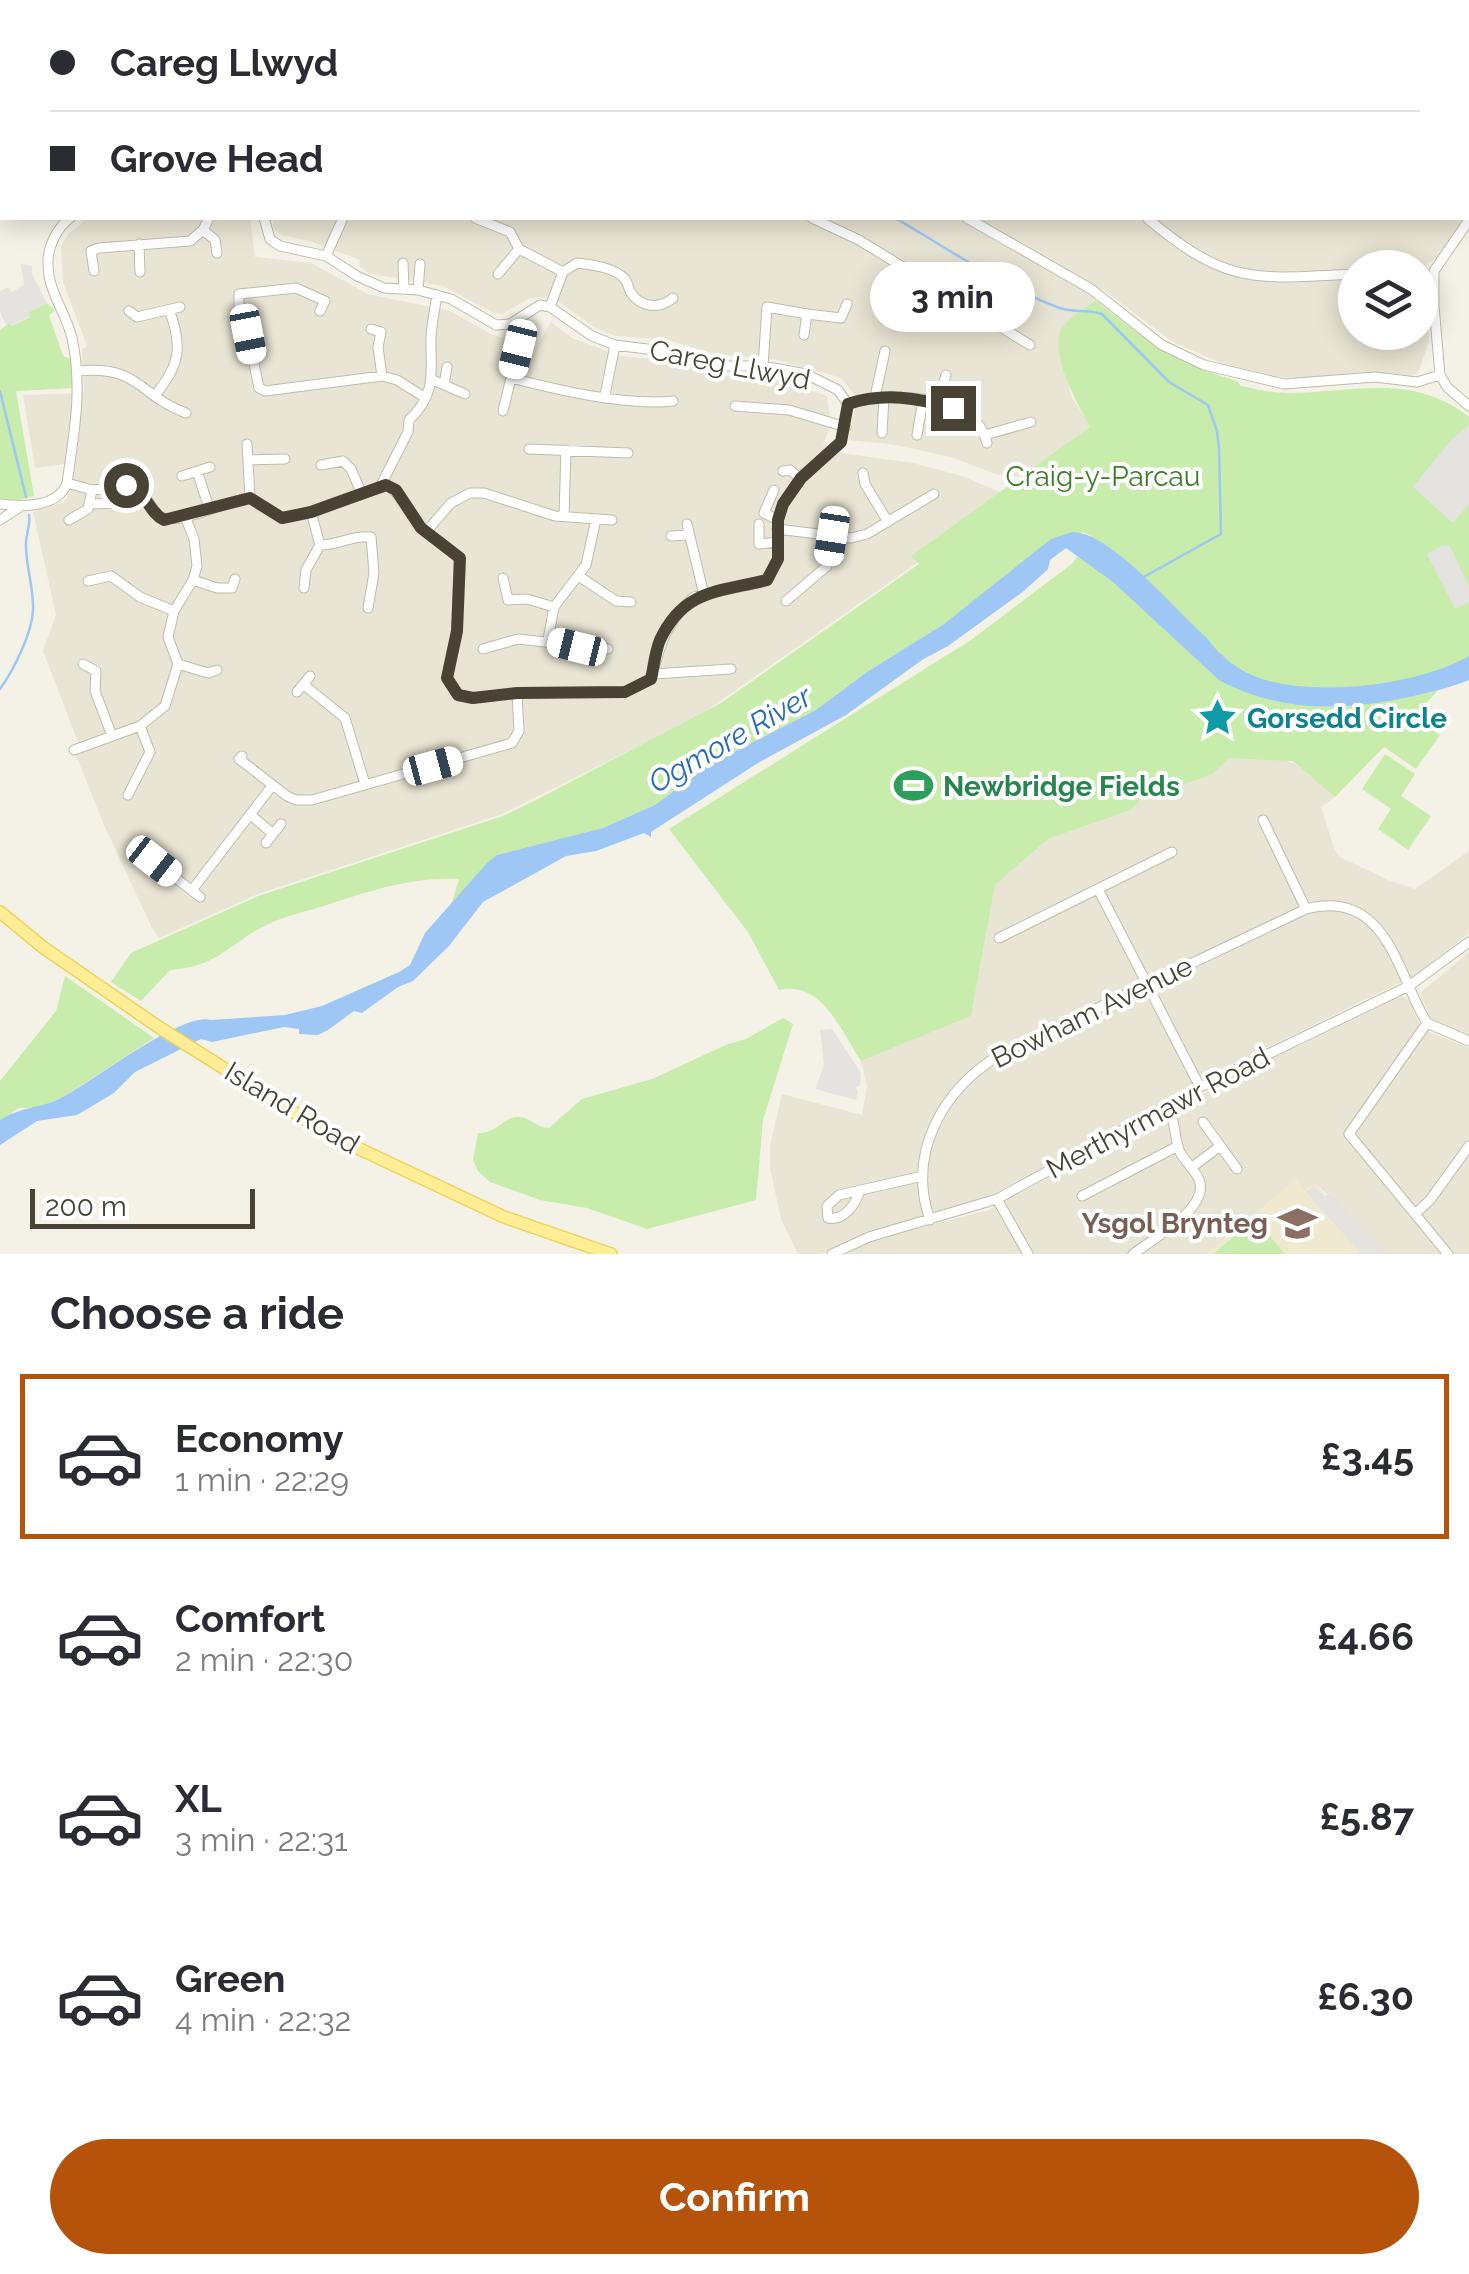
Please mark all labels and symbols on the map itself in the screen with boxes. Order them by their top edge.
callout: 3 min [870,263,1036,333]
car [228,302,268,366]
car [496,316,540,382]
street label: Careg Llwyd [647,333,813,397]
route end [931,386,976,431]
park label: Craig-y-Parcau [1006,460,1200,493]
route start [104,463,149,508]
car [812,504,852,568]
car [544,625,610,669]
water label: Ogmore River [642,677,819,800]
place icon: Gorsedd Circle [1196,697,1238,739]
place label: Gorsedd Circle [1247,702,1447,735]
car [400,744,466,788]
sports icon: Newbridge Fields [892,765,934,807]
place label: Newbridge Fields [943,770,1180,803]
car [121,831,187,891]
street label: Bowham Avenue [986,949,1198,1075]
street label: Merthyrmawr Road [1041,1040,1275,1186]
street label: Island Road [219,1055,365,1161]
scale bar [30,1184,255,1228]
school or university icon: Ysgol Brynteg [1277,1202,1319,1244]
place label: Ysgol Brynteg [1082,1207,1268,1240]

